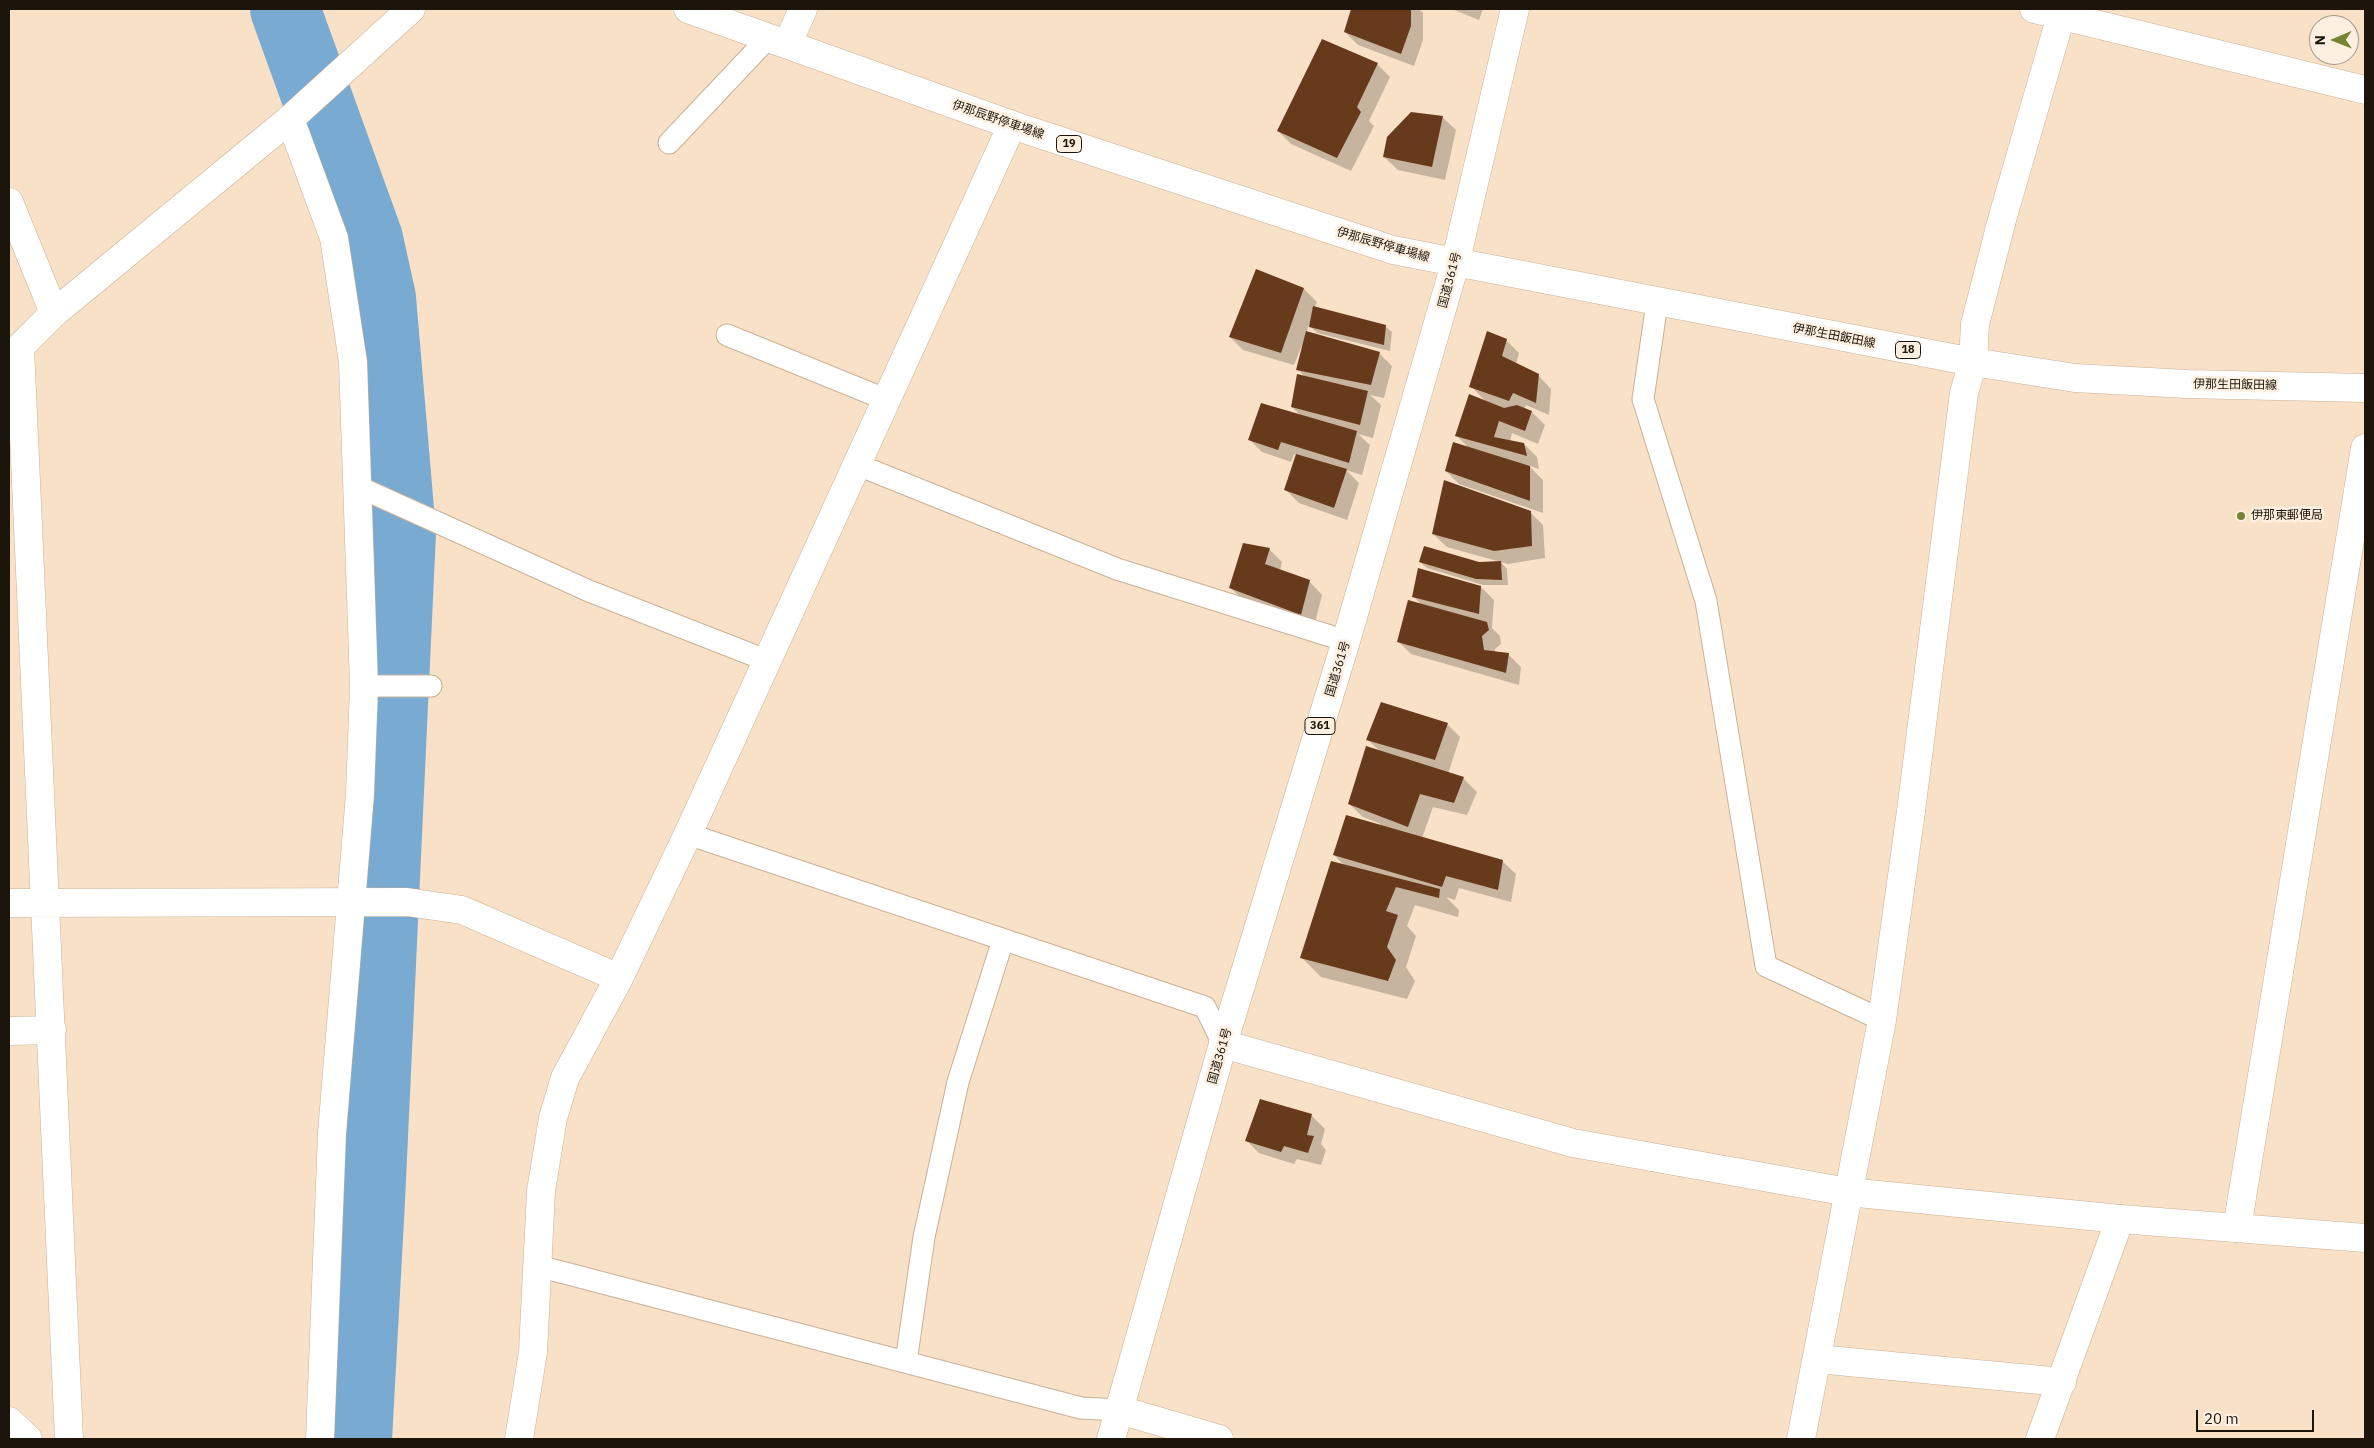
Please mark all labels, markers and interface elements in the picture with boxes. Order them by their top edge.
north arrow [2309,15,2359,65]
text: N [2311,35,2329,45]
street label: 伊那辰野停車場線 [950,98,1046,142]
road number: 19 [1056,136,1082,152]
street label: 伊那辰野停車場線 [1335,225,1431,265]
street label: 国道361号 [1436,250,1464,310]
street label: 伊那生田飯田線 [1791,321,1877,351]
road number: 18 [1896,342,1920,358]
street label: 伊那生田飯田線 [2193,377,2277,393]
place label: 伊那東郵便局 [2251,509,2323,523]
marker: 伊那東郵便局 [2235,510,2247,522]
street label: 国道361号 [1323,639,1353,699]
road number: 361 [1305,718,1335,734]
street label: 国道361号 [1205,1026,1235,1086]
scale bar [2199,1400,2316,1432]
text: 20 m [2204,1409,2239,1428]

